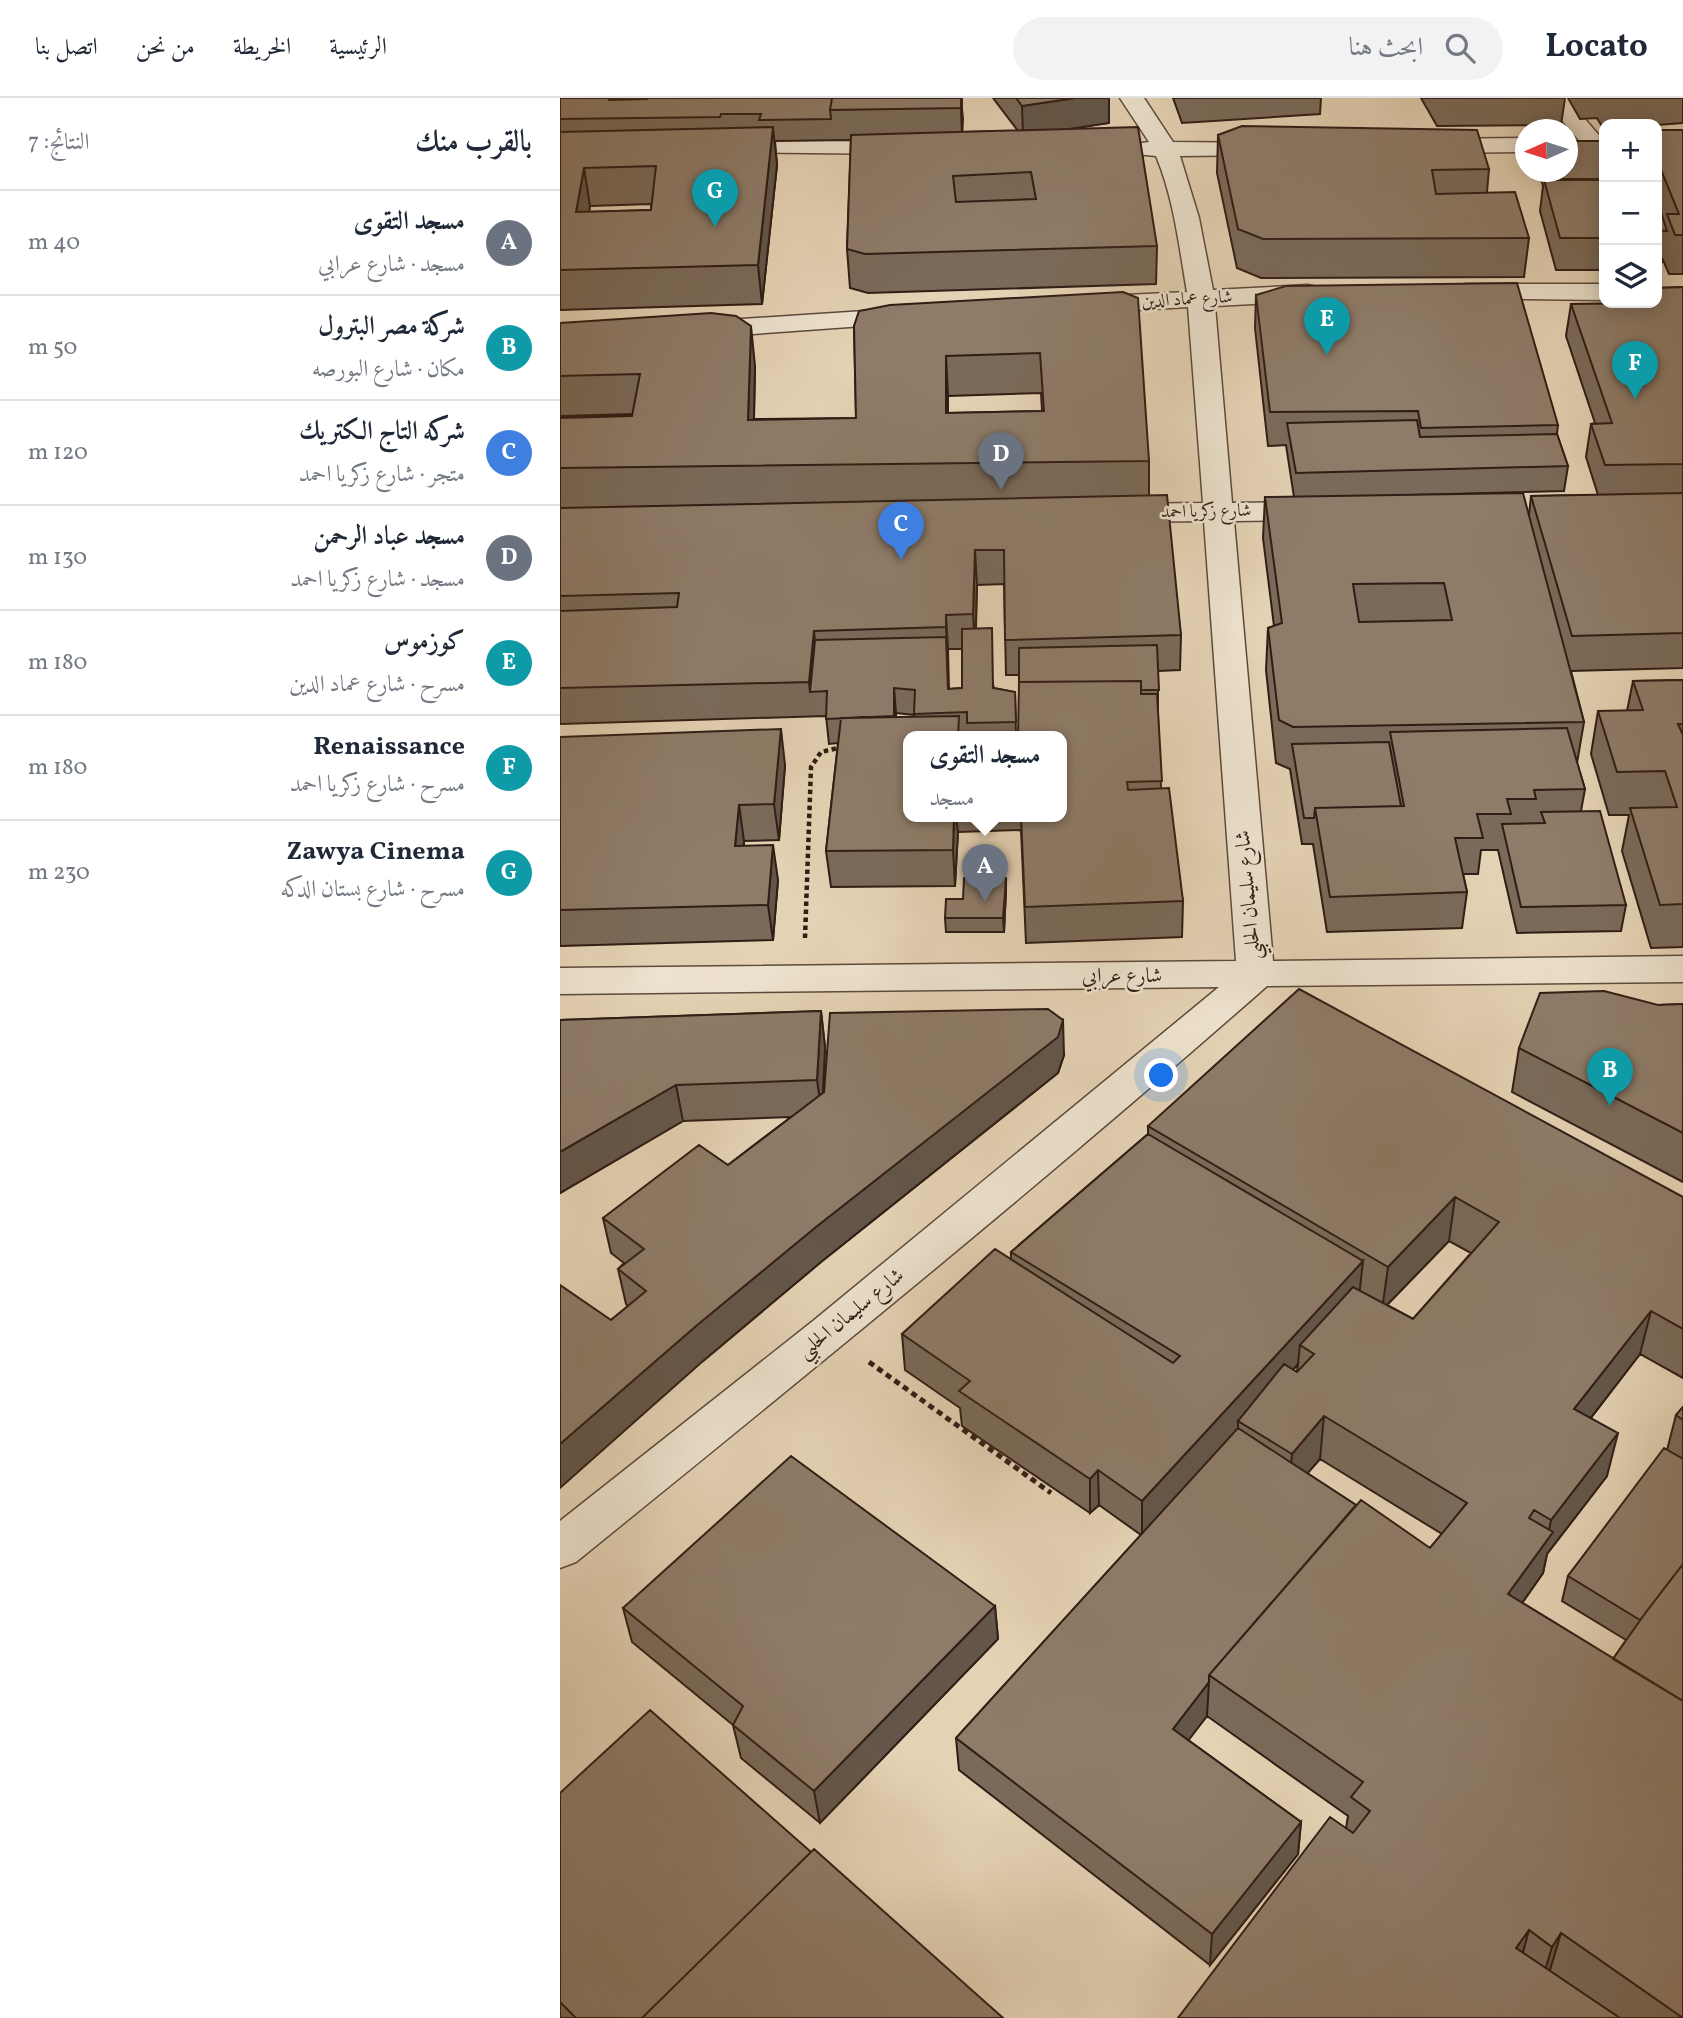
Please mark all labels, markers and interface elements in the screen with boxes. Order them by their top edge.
search box [1013,17,1503,80]
text: Locato [1545,25,1648,71]
icon: search [1441,29,1479,67]
text: ابحث هنا [1349,30,1423,66]
text: اتصل بنا [35,31,98,65]
text: من نحن [136,31,195,65]
text: الخريطة [233,31,291,65]
text: الرئيسية [329,31,387,65]
north arrow [1515,119,1578,182]
map controls [1599,119,1662,308]
button: + [1599,119,1662,182]
text: بالقرب منك [415,122,532,164]
text: النتائج: 7 [28,127,90,159]
pin: G [692,169,738,227]
button: − [1599,182,1662,245]
text: مسجد التقوى [354,204,465,240]
text: 40 m [28,227,80,259]
text: A [501,227,517,259]
button: layers [1599,245,1662,308]
text: مسجد · شارع عرابي [318,249,465,281]
street label: شارع عماد الدين [1141,285,1233,316]
pin: E [1304,297,1350,355]
text: شركة مصر البترول [318,309,465,345]
text: 50 m [28,332,77,364]
text: B [501,332,517,364]
pin: F [1612,341,1658,399]
text: مكان · شارع البورصه [312,354,465,386]
text: شركه التاج الكتريك [299,414,465,450]
pin: D [978,432,1024,490]
text: 120 m [28,437,88,469]
text: C [502,437,516,469]
text: متجر · شارع زكريا احمد [299,459,465,491]
street label: شارع زكريا احمد [1160,499,1252,526]
pin: C [878,502,924,560]
text: مسجد عباد الرحمن [313,519,465,555]
text: 130 m [28,542,87,574]
text: D [501,542,517,574]
text: مسجد · شارع زكريا احمد [290,564,465,596]
text: كوزموس [384,624,465,660]
text: 180 m [28,647,87,679]
text: E [502,647,516,679]
text: مسرح · شارع عماد الدين [289,669,465,701]
text: Renaissance [313,729,465,765]
popup [903,731,1067,822]
text: مسجد التقوى [929,738,1041,774]
text: 180 m [28,752,87,784]
text: F [502,752,516,784]
text: مسرح · شارع زكريا احمد [290,769,465,801]
text: مسجد [929,783,974,815]
street label: شارع سليمان الحلبي [1229,829,1273,961]
text: Zawya Cinema [286,834,465,870]
pin: A [962,844,1008,902]
text: 230 m [28,857,90,889]
text: G [501,857,517,889]
text: مسرح · شارع بستان الدكه [280,874,465,906]
street label: شارع عرابي [1082,962,1162,993]
pin: B [1587,1048,1633,1106]
your location [1144,1058,1178,1092]
street label: شارع سليمان الحلبي [791,1262,913,1369]

